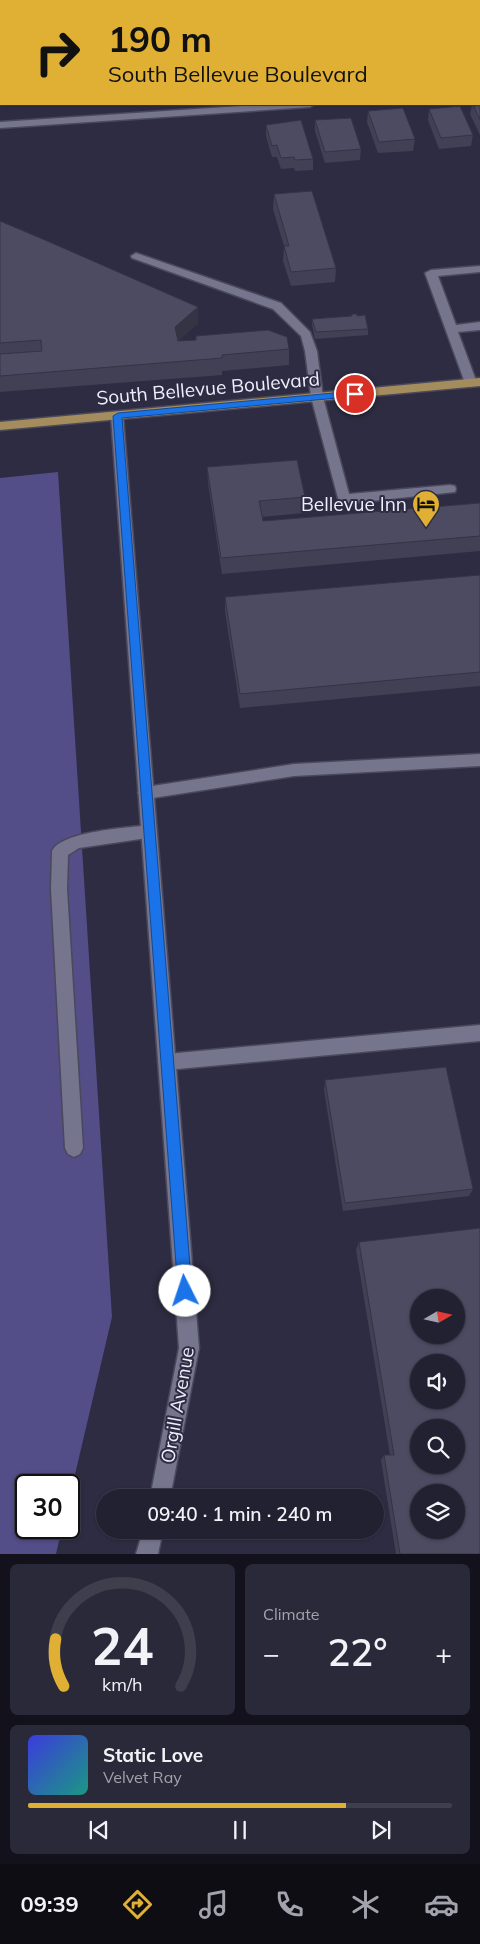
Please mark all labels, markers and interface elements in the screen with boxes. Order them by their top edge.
text: 190 m [108,17,212,61]
icon: right [25,20,90,85]
text: South Bellevue Boulevard [108,60,368,88]
street label: South Bellevue Boulevard [95,366,321,410]
pin [334,373,376,415]
icon: arrive [341,380,369,408]
hotel icon: Bellevue Inn [411,489,441,528]
place label: Bellevue Inn [301,492,407,516]
position arrow [158,1264,210,1316]
north arrow [410,1289,465,1344]
map controls [410,1289,465,1539]
street label: Orgill Avenue [155,1345,199,1465]
button: sound [410,1354,465,1409]
button: search [410,1419,465,1474]
speed limit sign: 30 [15,1474,80,1539]
button: layers [410,1484,465,1539]
text: 09:40 · 1 min · 240 m [147,1502,333,1526]
text: Climate [263,1604,319,1624]
text: 24 [91,1613,154,1678]
text: 22° [328,1628,387,1676]
text: − [263,1636,280,1671]
text: + [435,1636,452,1671]
text: km/h [102,1673,143,1695]
text: Static Love [103,1743,203,1767]
text: Velvet Ray [103,1767,182,1787]
icon: previous [85,1816,113,1844]
icon: pause [226,1816,254,1844]
icon: next [367,1816,395,1844]
icon: directions [120,1887,155,1922]
icon: music [196,1887,231,1922]
icon: phone [272,1887,307,1922]
icon: climate [348,1887,383,1922]
icon: car [424,1887,459,1922]
text: 09:39 [21,1890,79,1918]

